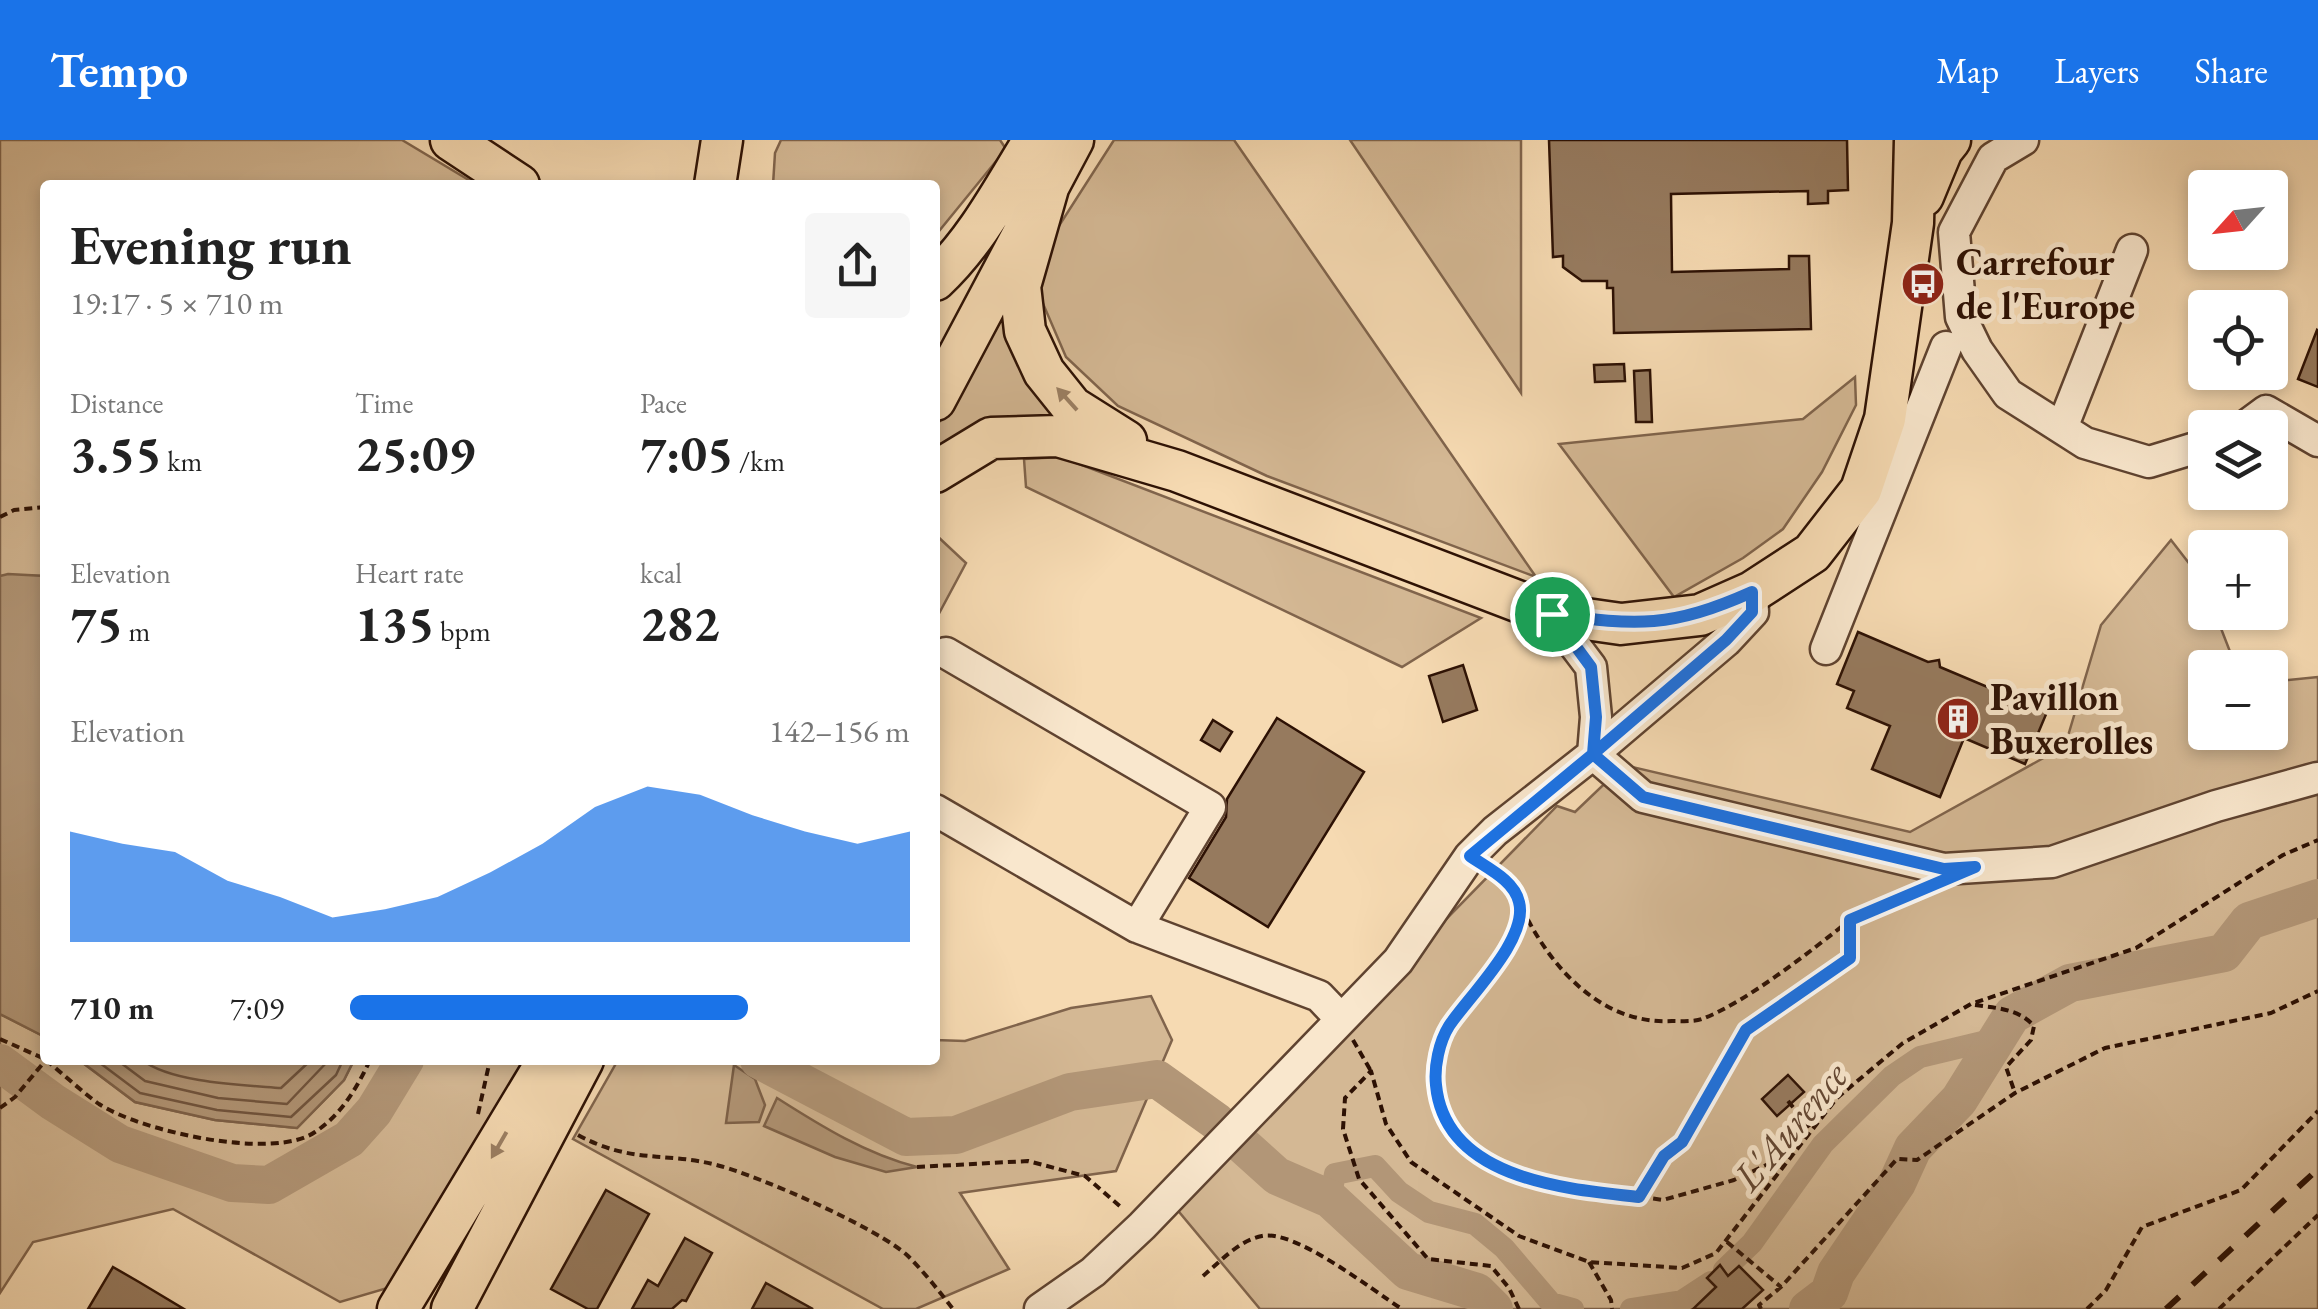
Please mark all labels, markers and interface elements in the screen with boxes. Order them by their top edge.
text: Tempo [50,39,188,101]
text: Map [1936,48,1999,93]
text: Layers [2054,48,2139,93]
text: Share [2194,48,2268,93]
north arrow [2188,170,2288,270]
map controls [2188,170,2288,750]
text: Evening run [70,209,352,280]
button: share [805,213,910,318]
place label: Carrefour de l'Europe [1956,237,2135,330]
bus stop icon: Carrefour de l'Europe [1900,261,1946,307]
text: 19:17 · 5 × 710 m [70,282,283,324]
button: locate [2188,290,2288,390]
text: Distance [70,385,164,421]
text: Time [355,385,413,421]
text: Pace [640,385,687,421]
one-way arrow [1056,387,1078,412]
button: layers [2188,410,2288,510]
text: 3.55 [70,421,162,486]
text: 25:09 [355,421,475,486]
text: 7:05 [640,421,733,486]
text: km [162,443,202,479]
text: /km [733,443,785,479]
button: + [2188,530,2288,630]
text: Elevation [70,555,171,591]
text: Heart rate [355,555,464,591]
text: kcal [640,555,682,591]
pin [1510,572,1595,657]
icon: arrive [1525,587,1580,642]
text: 75 [70,591,123,656]
text: 135 [355,591,434,656]
text: 282 [640,591,719,656]
text: m [123,613,150,649]
text: bpm [434,613,491,649]
button: − [2188,650,2288,750]
place label: Pavillon Buxerolles [1990,672,2153,765]
building icon: Pavillon Buxerolles [1935,696,1981,742]
text: Elevation [70,710,185,752]
text: 142–156 m [769,710,910,752]
text: 710 m [70,987,154,1029]
text: 7:09 [230,987,284,1029]
water label: L'Aurence [1720,1050,1859,1202]
one-way arrow [491,1130,508,1159]

